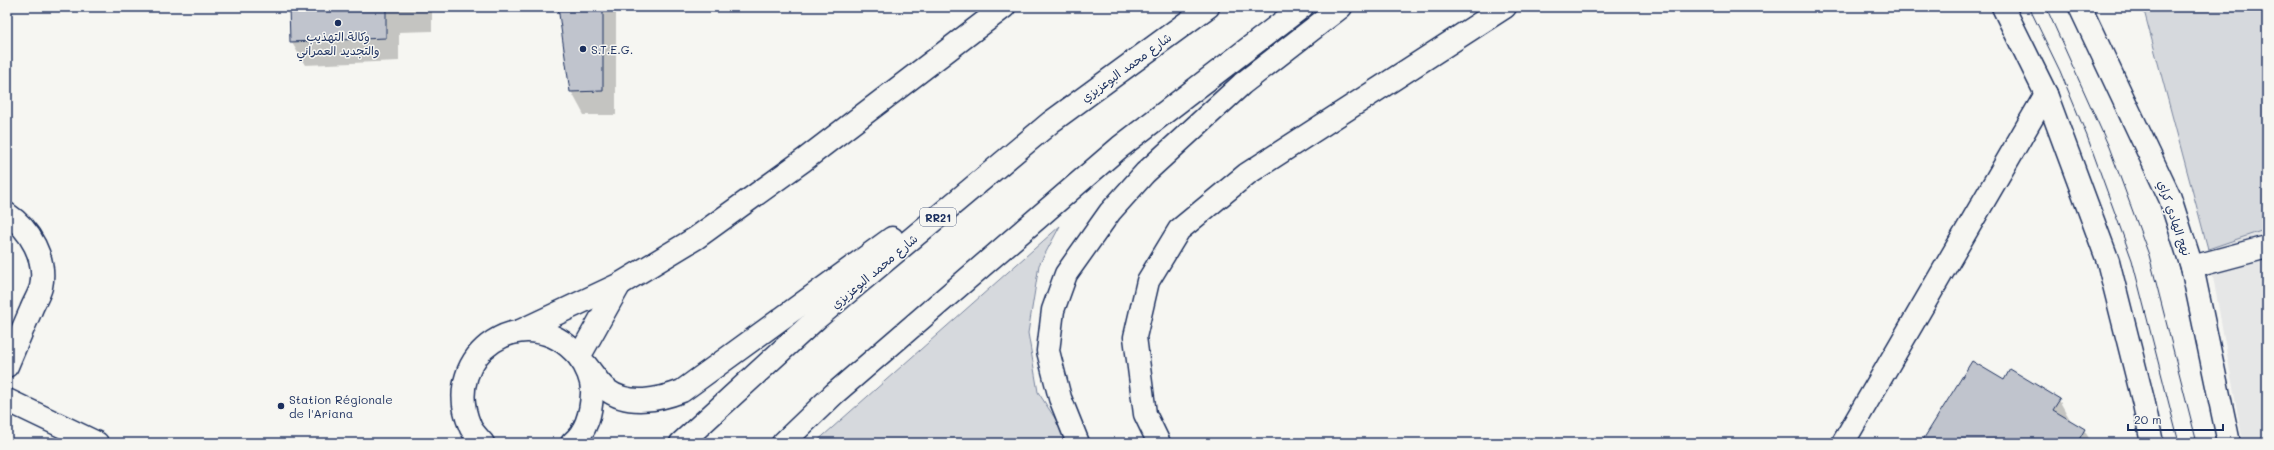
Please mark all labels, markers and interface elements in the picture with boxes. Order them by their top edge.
marker: وكالة التهذيب والتجديد العمراني [333,18,343,28]
place label: وكالة التهذيب والتجديد العمراني [296,28,380,62]
street label: شارع محمد البوعزيزي [1078,29,1176,107]
place label: S.T.E.G. [591,41,633,57]
marker: S.T.E.G. [578,44,588,54]
street label: نهج الهادي كراي [2153,178,2195,259]
road number: RR21 [920,208,956,226]
street label: شارع محمد البوعزيزي [828,230,922,313]
place label: Station Régionale de l'Ariana [289,391,393,421]
marker: Station Régionale de l'Ariana [276,401,286,411]
scale bar [2128,406,2223,432]
text: 20 m [2134,411,2162,427]

